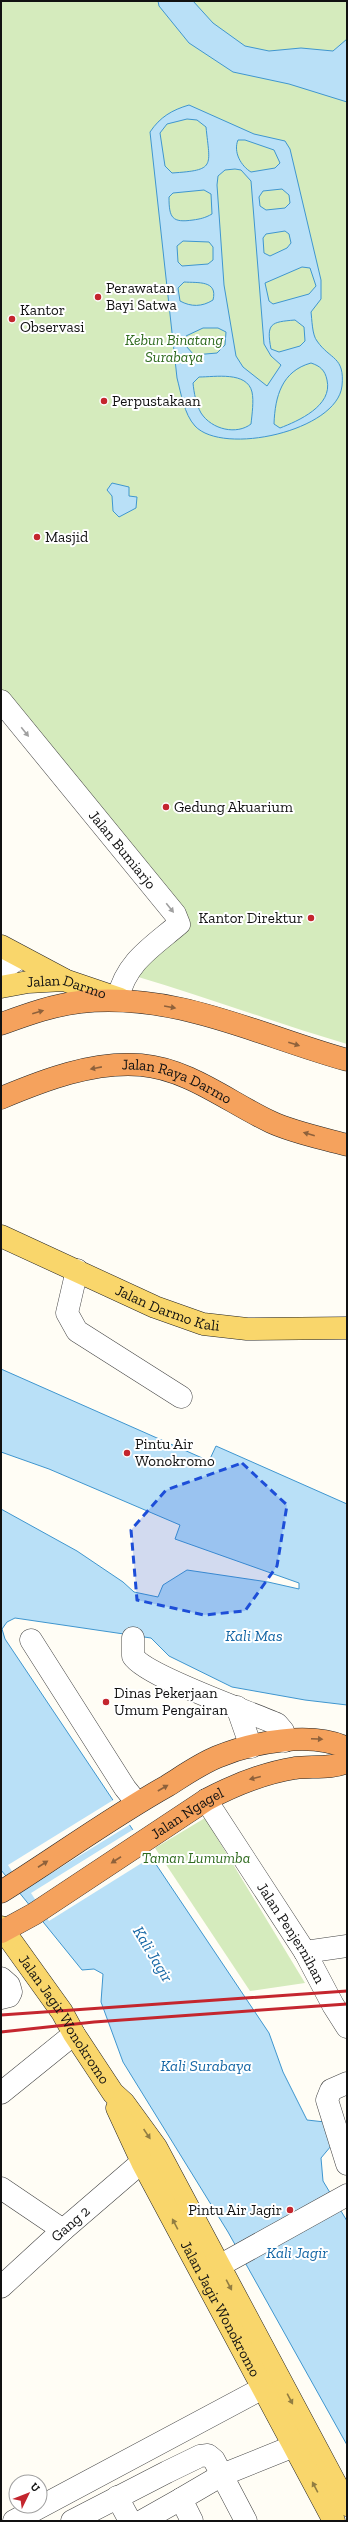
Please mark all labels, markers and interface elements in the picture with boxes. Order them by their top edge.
place label: Perawatan Bayi Satwa [106,279,177,314]
marker: Perawatan Bayi Satwa [93,292,103,302]
place label: Kantor Observasi [20,301,84,336]
marker: Kantor Observasi [7,314,17,324]
park label: Kebun Binatang Surabaya [125,331,223,366]
place label: Perpustakaan [112,392,201,410]
marker: Perpustakaan [99,396,109,406]
place label: Masjid [45,528,89,546]
marker: Masjid [32,532,42,542]
one-way arrow [20,726,29,737]
place label: Gedung Akuarium [174,798,293,816]
marker: Gedung Akuarium [161,802,171,812]
street label: Jalan Bumiarjo [85,807,160,893]
one-way arrow [165,902,174,913]
place label: Kantor Direktur [199,909,303,927]
marker: Kantor Direktur [306,913,316,923]
street label: Jalan Darmo [26,971,109,1003]
one-way arrow [164,1004,176,1010]
one-way arrow [32,1009,44,1015]
one-way arrow [288,1041,300,1047]
street label: Jalan Raya Darmo [122,1055,235,1108]
one-way arrow [90,1066,102,1072]
one-way arrow [303,1131,315,1137]
street label: Jalan Darmo Kali [112,1281,221,1335]
place label: Pintu Air Wonokromo [135,1435,215,1470]
marker: Pintu Air Wonokromo [122,1448,132,1458]
water label: Kali Mas [225,1626,283,1645]
place label: Dinas Pekerjaan Umum Pengairan [114,1684,228,1719]
marker: Dinas Pekerjaan Umum Pengairan [101,1697,111,1707]
one-way arrow [311,1736,323,1743]
one-way arrow [249,1776,262,1782]
street label: Jalan Ngagel [148,1784,226,1843]
one-way arrow [157,1785,169,1792]
park label: Taman Lumumba [142,1849,250,1867]
one-way arrow [111,1856,121,1864]
one-way arrow [38,1860,48,1868]
street label: Jalan Penjernihan [253,1879,329,1987]
water label: Kali Jagir [129,1923,177,1986]
street label: Jalan Jagir Wonokromo [15,1951,114,2088]
water label: Kali Surabaya [160,2056,252,2075]
one-way arrow [143,2129,151,2139]
place label: Pintu Air Jagir [188,2201,282,2219]
street label: Gang 2 [47,2202,94,2245]
marker: Pintu Air Jagir [285,2205,295,2215]
one-way arrow [172,2218,179,2229]
street label: Jalan Jagir Wonokromo [177,2238,264,2380]
water label: Kali Jagir [266,2243,328,2262]
one-way arrow [226,2279,233,2290]
one-way arrow [287,2394,294,2405]
north arrow [8,2474,48,2514]
text: U [27,2480,42,2495]
one-way arrow [312,2481,319,2492]

